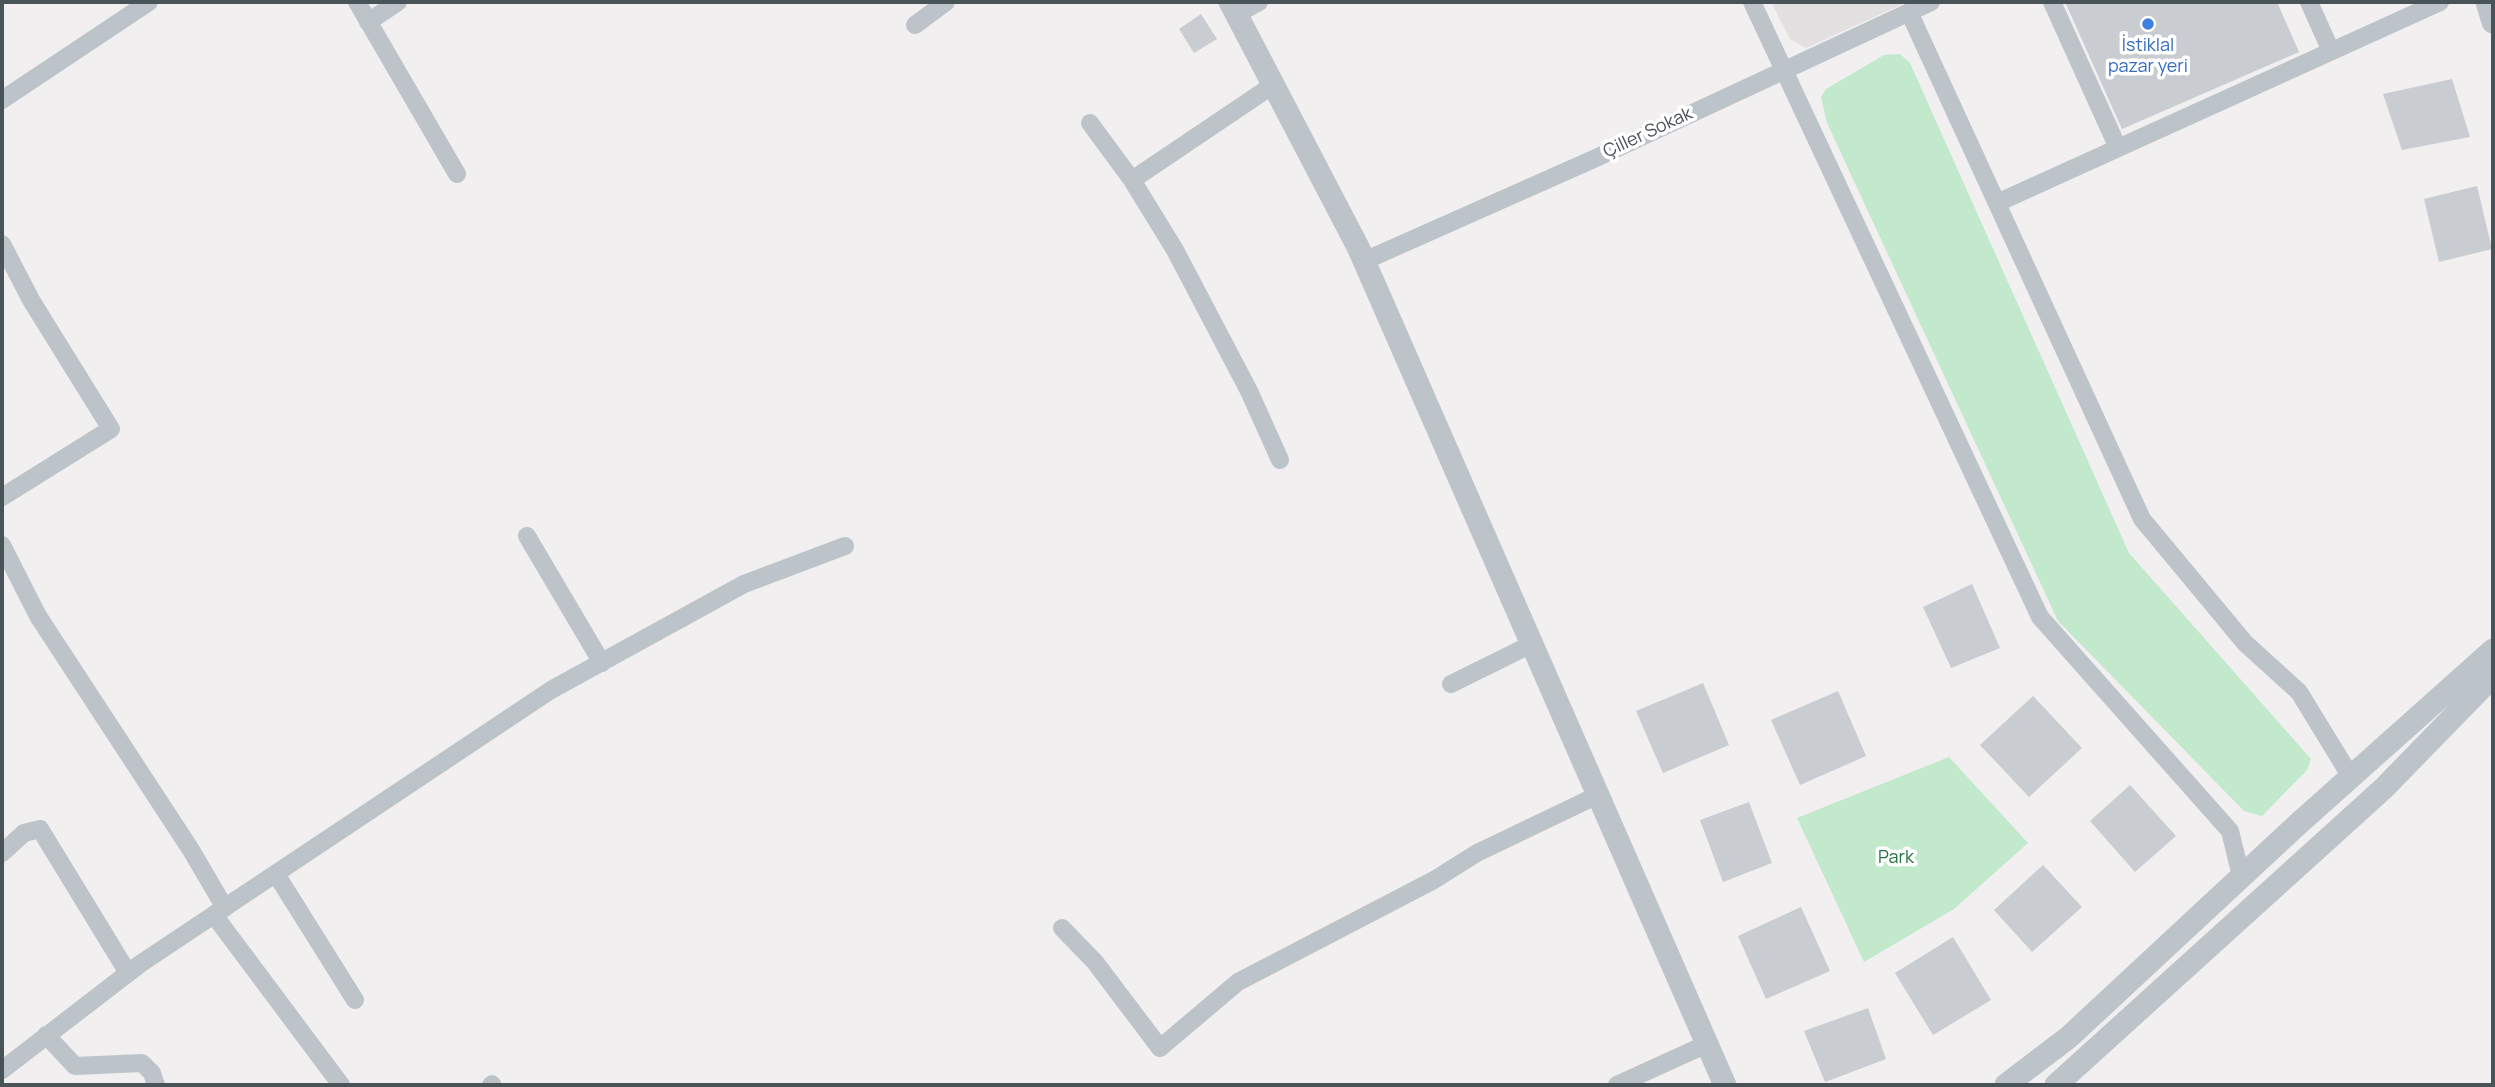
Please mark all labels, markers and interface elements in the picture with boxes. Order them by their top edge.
marker: İstiklal pazar yeri [2140,16,2156,32]
place label: İstiklal pazar yeri [2108,35,2188,78]
street label: Çiller Sokak [1600,103,1696,163]
park label: Park [1878,847,1914,869]

